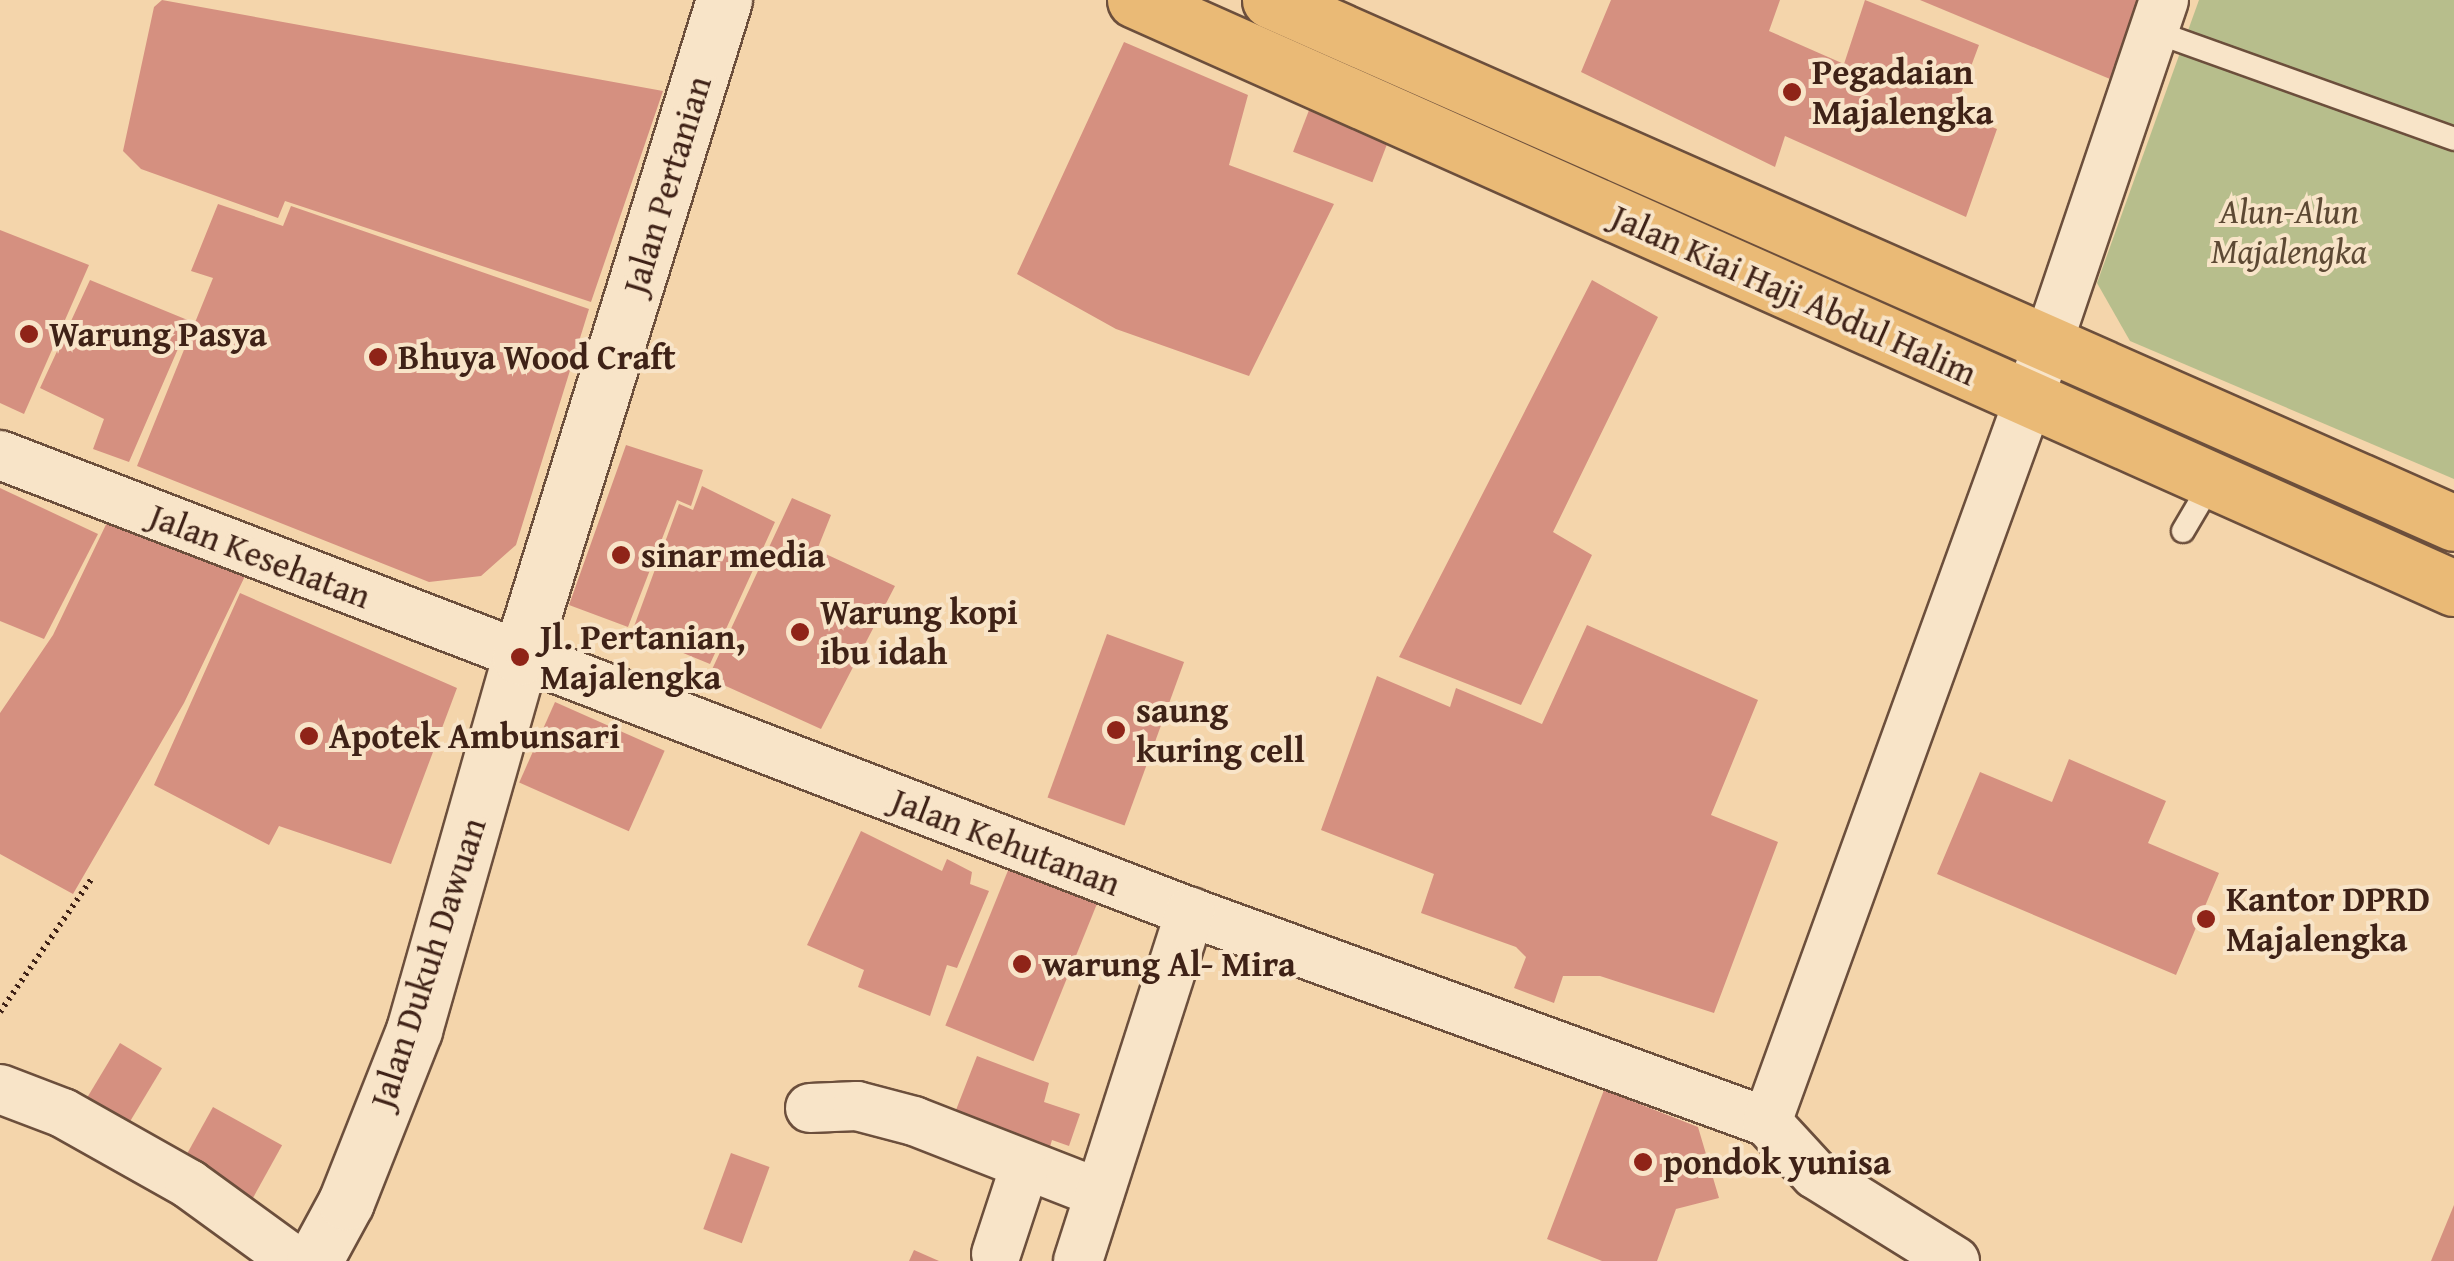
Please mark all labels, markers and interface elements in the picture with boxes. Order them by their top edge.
place label: Pegadaian Majalengka [1812,51,1993,133]
street label: Jalan Pertanian [614,71,720,299]
marker: Pegadaian Majalengka [1781,81,1803,103]
park label: Alun-Alun Majalengka [2211,190,2367,272]
street label: Jalan Kiai Haji Abdul Halim [1605,195,1983,395]
place label: Warung Pasya [49,313,267,355]
marker: Warung Pasya [18,323,40,345]
place label: Bhuya Wood Craft [398,336,676,378]
marker: Bhuya Wood Craft [367,346,389,368]
street label: Jalan Kesehatan [143,495,377,617]
place label: sinar media [641,534,825,576]
marker: sinar media [610,544,632,566]
place label: Warung kopi ibu idah [820,591,1018,673]
place label: Jl. Pertanian, Majalengka [540,616,745,698]
marker: Warung kopi ibu idah [789,621,811,643]
marker: Jl. Pertanian, Majalengka [509,646,531,668]
place label: saung kuring cell [1136,689,1305,771]
place label: Apotek Ambunsari [329,715,620,757]
marker: saung kuring cell [1105,719,1127,741]
marker: Apotek Ambunsari [298,725,320,747]
street label: Jalan Kehutanan [886,779,1126,905]
street label: Jalan Dukuh Dawuan [361,813,495,1113]
place label: Kantor DPRD Majalengka [2226,878,2430,960]
marker: Kantor DPRD Majalengka [2195,908,2217,930]
place label: warung Al- Mira [1042,943,1296,985]
marker: warung Al- Mira [1011,953,1033,975]
place label: pondok yunisa [1663,1141,1891,1183]
marker: pondok yunisa [1632,1151,1654,1173]

